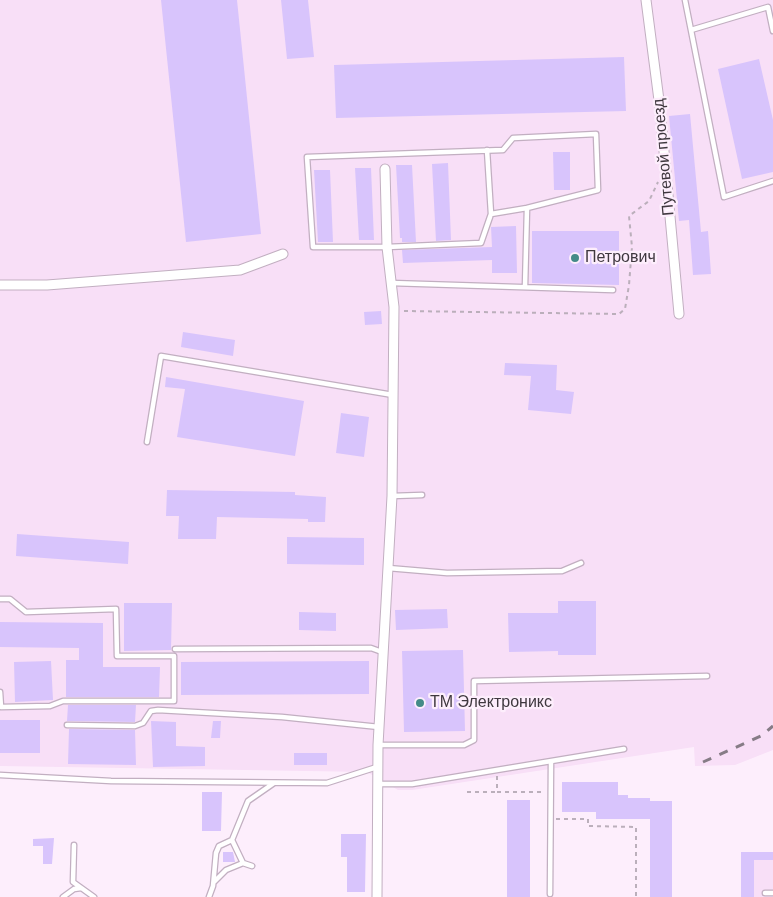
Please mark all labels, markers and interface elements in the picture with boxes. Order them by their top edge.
street label: Путевой проезд [649,98,679,216]
place label: Петрович [585,248,656,268]
marker: Петрович [569,252,581,264]
place label: ТМ Электроникс [430,693,552,713]
marker: ТМ Электроникс [414,697,426,709]

